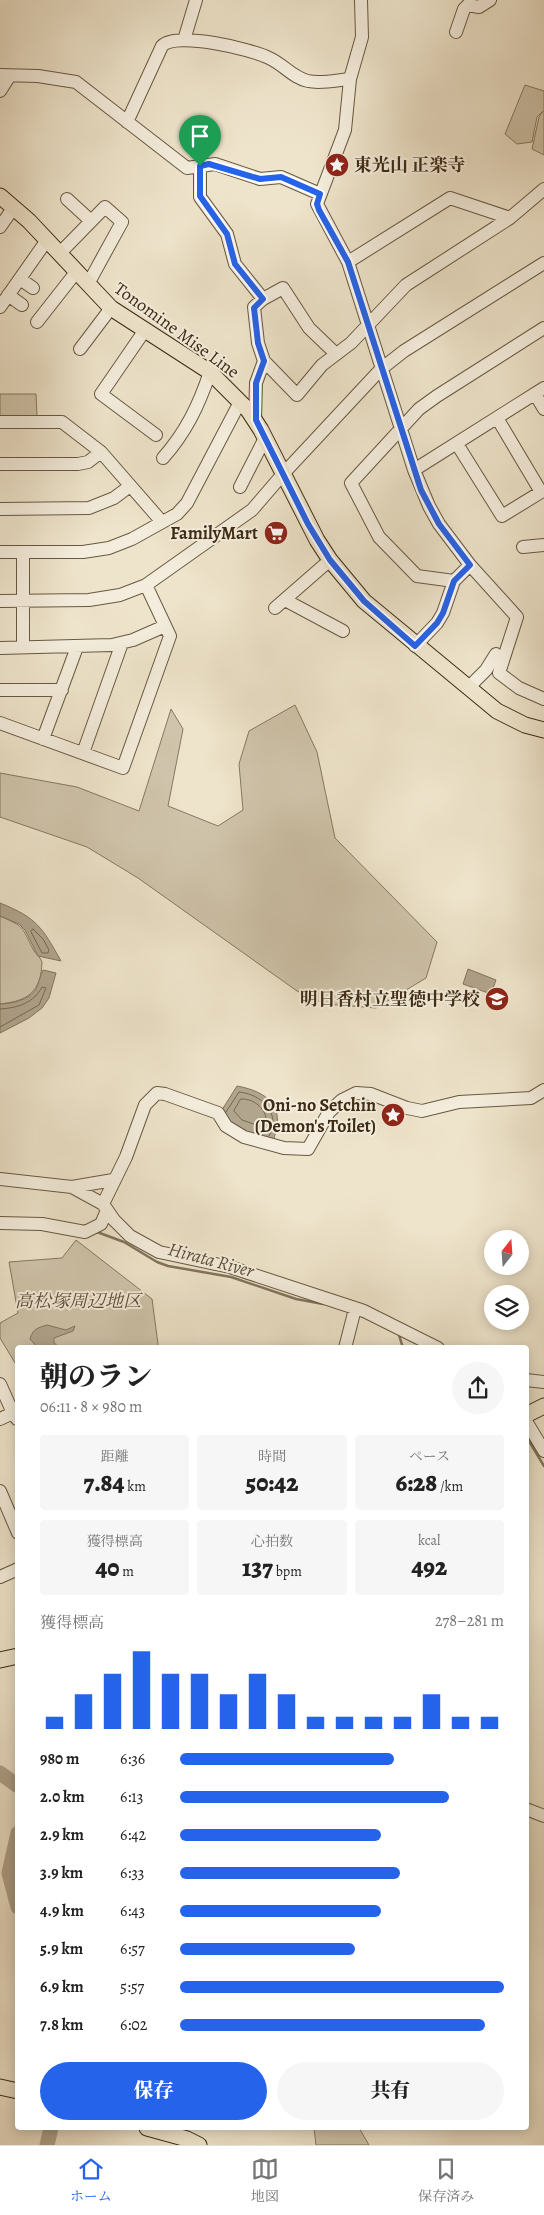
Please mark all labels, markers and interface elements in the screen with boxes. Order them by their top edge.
pin [179,115,221,166]
icon: arrive [186,122,214,150]
place icon: 東光山 正楽寺 [324,152,350,178]
place label: 東光山 正楽寺 [354,153,465,177]
street label: Tonomine Mise Line [110,276,244,384]
supermarket icon: FamilyMart [263,520,289,546]
place label: FamilyMart [170,521,258,545]
school or university icon: 明日香村立聖徳中学校 [484,986,510,1012]
place label: 明日香村立聖徳中学校 [300,987,480,1011]
place label: Oni-no Setchin (Demon's Toilet) [255,1093,376,1138]
place icon: Oni-no Setchin (Demon's Toilet) [380,1102,406,1128]
north arrow [484,1230,529,1275]
map controls [484,1230,529,1330]
water label: Hirata River [165,1236,258,1284]
button: layers [484,1285,529,1330]
park label: 高松塚周辺地区 [15,1289,143,1313]
text: 朝のラン [40,1358,152,1396]
button: share [452,1362,504,1414]
text: 06:11 · 8 × 980 m [40,1396,142,1418]
text: 距離 [101,1447,129,1466]
text: 時間 [258,1447,286,1466]
text: ペース [409,1447,450,1466]
text: 7.84 [83,1466,125,1500]
text: 50:42 [246,1466,298,1500]
text: 6:28 [395,1466,437,1500]
text: km [125,1477,146,1496]
text: /km [437,1477,463,1496]
text: kcal [418,1531,441,1550]
text: 獲得標高 [87,1532,143,1551]
text: 心拍数 [251,1532,293,1551]
text: 492 [411,1550,447,1584]
text: 40 [95,1551,120,1585]
text: 137 [242,1551,273,1585]
text: m [120,1562,134,1581]
text: bpm [273,1562,302,1581]
text: 278–281 m [435,1610,504,1632]
text: 獲得標高 [40,1612,104,1634]
text: 980 m [40,1748,79,1770]
text: 6:36 [120,1748,145,1770]
text: 2.0 km [40,1786,85,1808]
text: 6:13 [120,1786,143,1808]
text: 2.9 km [40,1824,84,1846]
text: 6:42 [120,1824,146,1846]
text: 3.9 km [40,1862,83,1884]
text: 6:33 [120,1862,145,1884]
text: 4.9 km [40,1900,84,1922]
text: 6:43 [120,1900,145,1922]
text: 5.9 km [40,1938,83,1960]
text: 6:57 [120,1938,145,1960]
text: 6.9 km [40,1976,84,1998]
text: 5:57 [120,1976,144,1998]
text: 7.8 km [40,2014,83,2036]
text: 6:02 [120,2014,147,2036]
button: 保存 [40,2062,267,2120]
button: 共有 [277,2062,504,2120]
tab: ホーム [70,2155,112,2206]
tab: 地図 [251,2155,279,2206]
tab: 保存済み [418,2155,474,2206]

